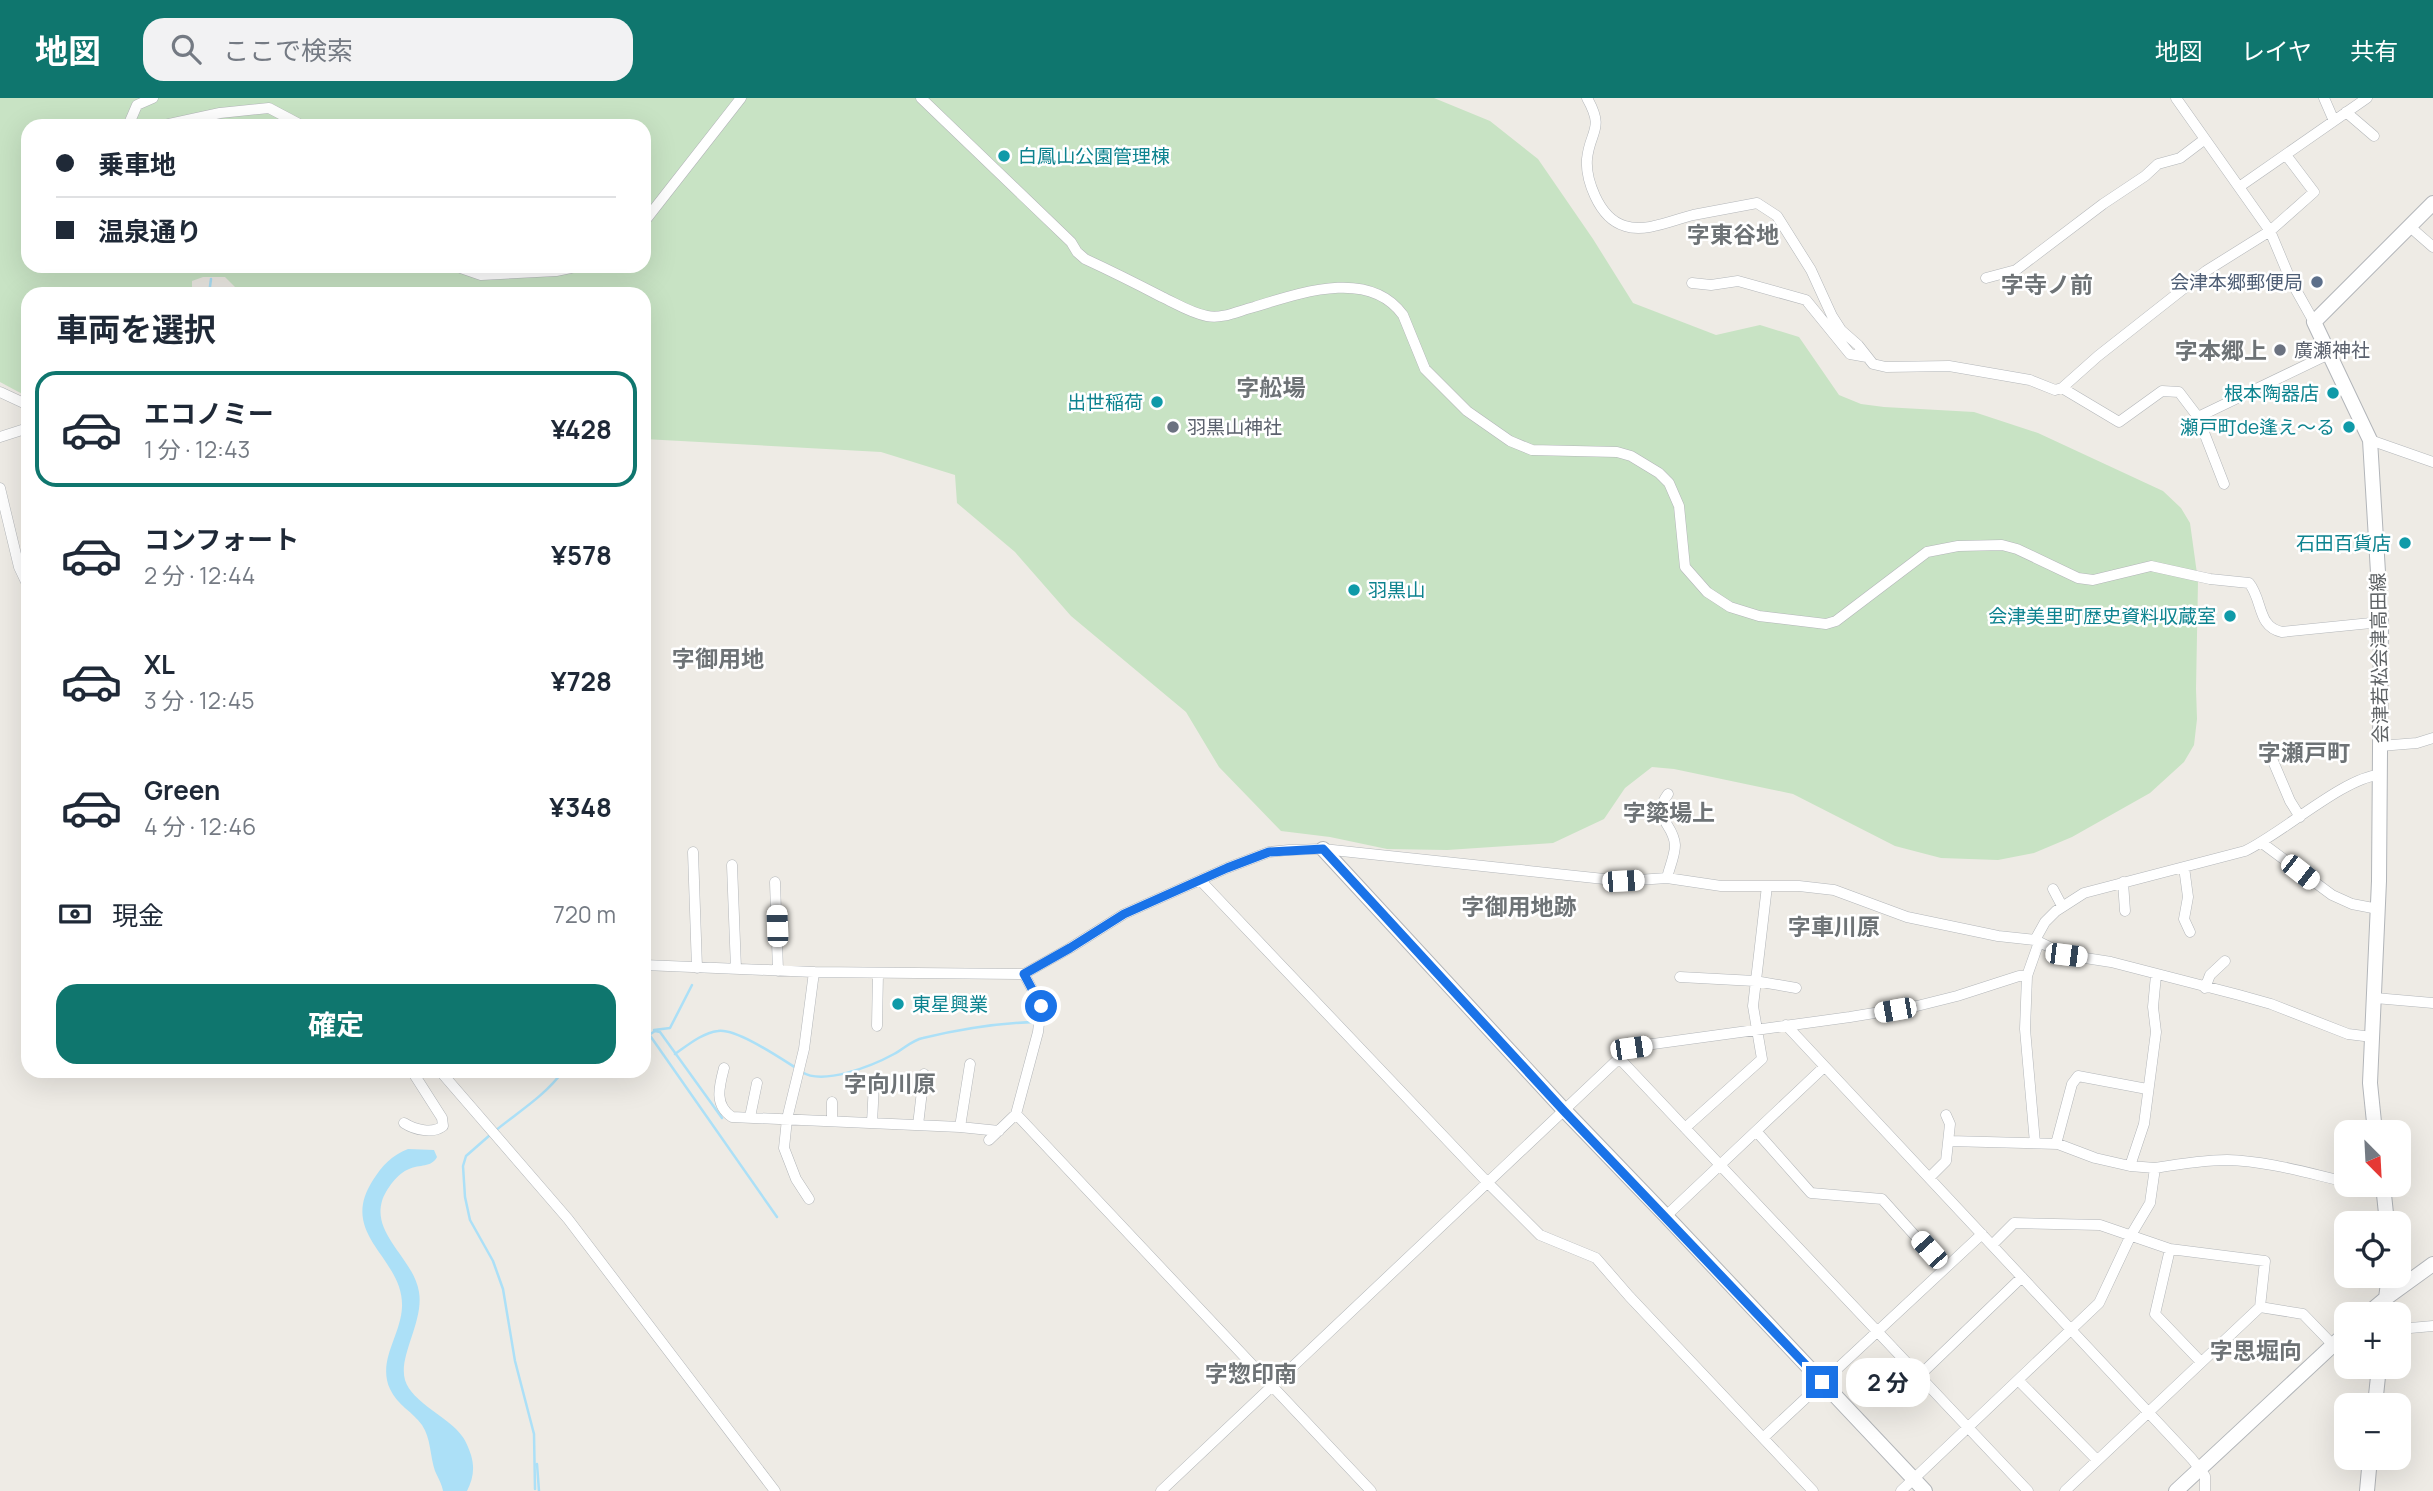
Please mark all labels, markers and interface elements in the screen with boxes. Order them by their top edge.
search box [143,18,633,81]
text: 地図 [35,28,101,73]
icon: search [167,30,205,68]
text: ここで検索 [223,32,353,68]
text: 地図 [2155,34,2203,67]
text: レイヤ [2241,34,2312,67]
text: 共有 [2350,34,2398,67]
place label: 白鳳山公園管理棟 [1018,143,1170,169]
text: 乗車地 [98,146,176,182]
marker: 白鳳山公園管理棟 [996,148,1012,164]
text: 温泉通り [98,213,202,249]
district label: 字東谷地 [1687,218,1779,250]
district label: 字寺ノ前 [2001,268,2093,300]
place label: 会津本郷郵便局 [2170,269,2303,295]
marker: 会津本郷郵便局 [2309,274,2325,290]
text: 車両を選択 [56,307,216,351]
district label: 字本郷上 [2175,334,2267,366]
place label: 廣瀬神社 [2294,337,2370,363]
marker: 廣瀬神社 [2272,342,2288,358]
district label: 字舩場 [1237,371,1306,403]
place label: 根本陶器店 [2224,380,2319,406]
marker: 根本陶器店 [2325,385,2341,401]
place label: 出世稲荷 [1067,389,1143,415]
marker: 出世稲荷 [1149,394,1165,410]
text: エコノミー [144,395,274,431]
icon: car [60,398,123,461]
text: ¥428 [551,411,612,447]
place label: 羽黒山神社 [1187,414,1282,440]
place label: 瀬戸町de逢え〜る [2180,414,2335,440]
marker: 羽黒山神社 [1165,419,1181,435]
marker: 瀬戸町de逢え〜る [2341,419,2357,435]
text: 1 分 · 12:43 [144,433,250,465]
text: コンフォート [144,521,299,557]
icon: car [60,524,123,587]
place label: 石田百貨店 [2296,530,2391,556]
marker: 石田百貨店 [2397,535,2413,551]
text: ¥578 [551,537,612,573]
text: 2 分 · 12:44 [144,559,255,591]
street label: 会津若松会津高田線 [2365,572,2393,744]
place label: 羽黒山 [1368,577,1425,603]
marker: 羽黒山 [1346,582,1362,598]
place label: 会津美里町歴史資料収蔵室 [1988,603,2216,629]
marker: 会津美里町歴史資料収蔵室 [2222,608,2238,624]
district label: 字御用地 [672,642,764,674]
text: XL [144,646,175,682]
icon: car [60,650,123,713]
text: ¥728 [551,663,612,699]
text: 3 分 · 12:45 [144,684,255,716]
district label: 字瀬戸町 [2258,736,2350,768]
text: Green [144,772,220,808]
icon: car [60,776,123,839]
text: ¥348 [549,789,612,825]
district label: 字簗場上 [1623,796,1715,828]
text: 4 分 · 12:46 [144,810,256,842]
car [2277,851,2324,893]
car [1602,869,1645,893]
district label: 字御用地跡 [1462,890,1577,922]
icon: cash [56,895,94,933]
text: 現金 [112,897,164,933]
text: 720 m [553,898,616,930]
car [766,905,789,947]
district label: 字車川原 [1788,910,1880,942]
car [2044,942,2089,968]
button: 確定 [56,984,616,1064]
route start [1025,990,1057,1022]
place label: 東星興業 [912,991,988,1017]
marker: 東星興業 [890,996,906,1012]
car [1873,996,1918,1024]
car [1609,1035,1654,1061]
district label: 字向川原 [844,1067,936,1099]
north arrow [2334,1120,2412,1197]
map controls [2334,1120,2411,1470]
button: locate [2334,1211,2411,1288]
car [1908,1227,1951,1273]
button: + [2334,1302,2411,1379]
district label: 字思堀向 [2210,1334,2302,1366]
district label: 字惣印南 [1205,1357,1297,1389]
callout: 2 分 [1846,1358,1930,1406]
route end [1806,1366,1838,1398]
text: 2 分 [1867,1366,1909,1398]
button: − [2334,1393,2411,1470]

